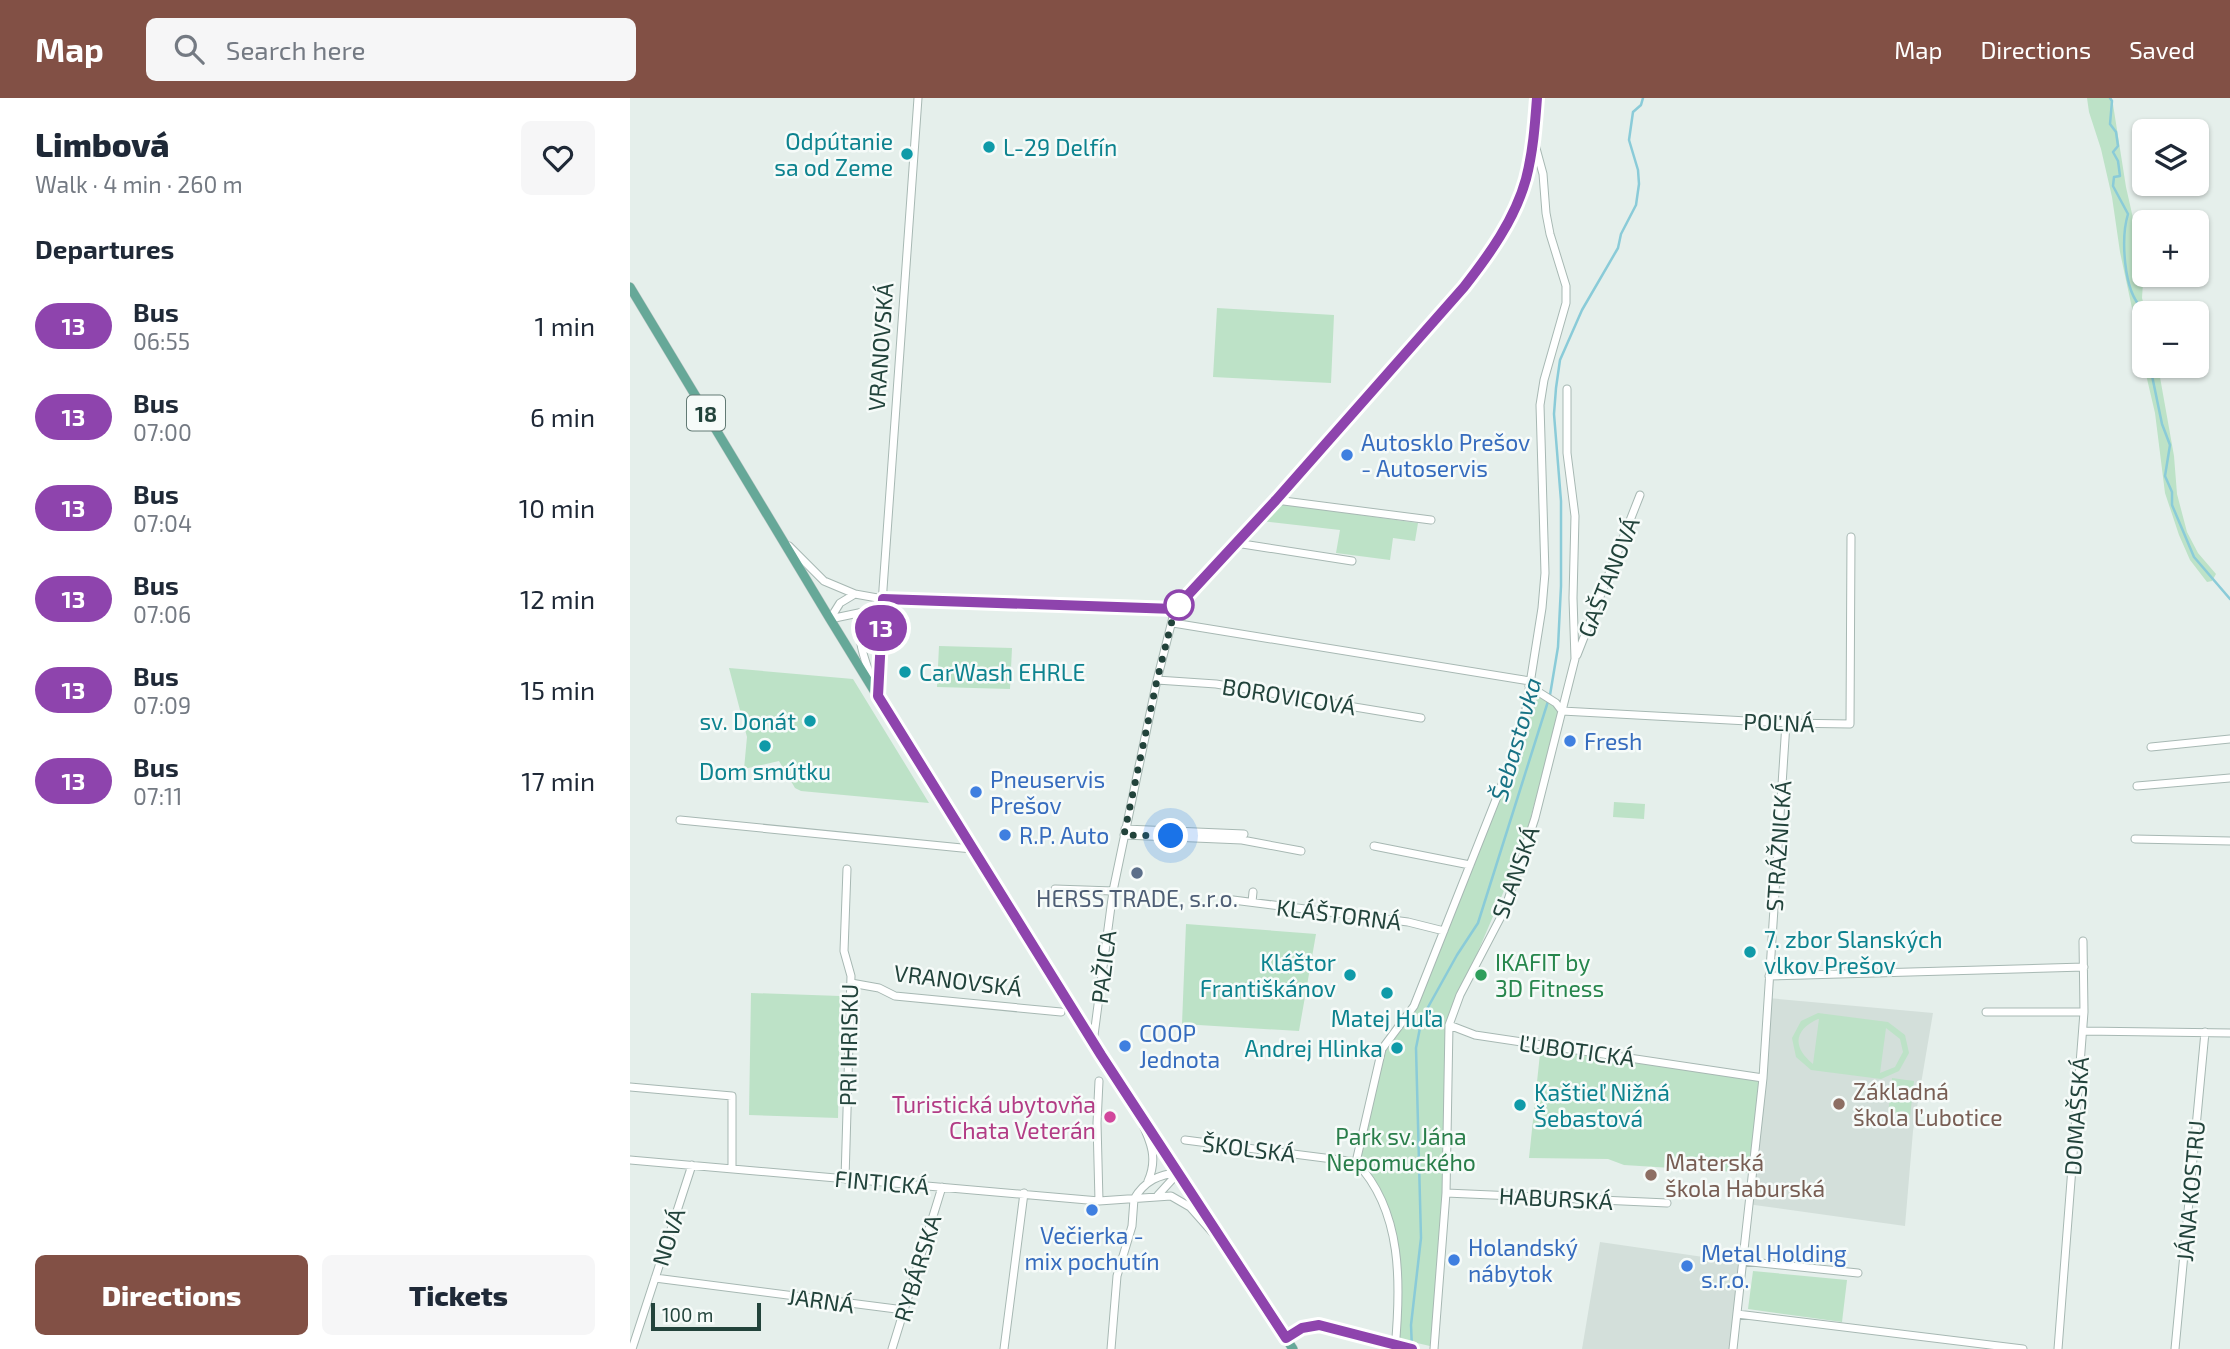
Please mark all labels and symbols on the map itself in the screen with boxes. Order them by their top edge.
place label: Odpútanie sa od Zeme [774,127,893,181]
place label: L-29 Delfín [1003,133,1117,161]
marker: L-29 Delfín [981,139,997,155]
marker: Odpútanie sa od Zeme [899,146,915,162]
street label: VRANOVSKÁ [862,281,899,412]
road number: 18 [687,396,725,430]
place label: Autosklo Prešov - Autoservis [1361,428,1530,482]
marker: Autosklo Prešov - Autoservis [1339,447,1355,463]
street label: GAŠTANOVÁ [1571,512,1645,641]
unlabelled marker [1164,590,1194,620]
line badge: 13 [849,605,912,651]
place label: CarWash EHRLE [919,658,1085,686]
marker: CarWash EHRLE [897,664,913,680]
street label: BOROVICOVÁ [1220,672,1358,720]
water label: Šebastovka [1484,674,1546,804]
place label: sv. Donát [699,707,796,735]
street label: POĽNÁ [1743,707,1816,737]
marker: sv. Donát [802,713,818,729]
place label: Fresh [1584,727,1642,755]
marker: Fresh [1562,733,1578,749]
marker: Dom smútku [757,738,773,754]
place label: Dom smútku [699,757,831,785]
place label: Pneuservis Prešov [990,765,1105,819]
street label: STRÁŽNICKÁ [1759,779,1797,912]
marker: Pneuservis Prešov [968,784,984,800]
your location [1153,818,1188,853]
place label: R.P. Auto [1019,821,1109,849]
street label: SLANSKÁ [1485,821,1545,922]
marker: R.P. Auto [997,827,1013,843]
marker: HERSS TRADE, s.r.o. [1129,865,1145,881]
place label: HERSS TRADE, s.r.o. [1036,884,1238,912]
street label: KLÁŠTORNÁ [1275,892,1404,936]
place label: 7. zbor Slanských vlkov Prešov [1764,925,1943,979]
street label: PAŽICA [1085,928,1121,1005]
marker: 7. zbor Slanských vlkov Prešov [1742,944,1758,960]
place label: Kláštor Františkánov [1200,948,1336,1002]
place label: IKAFIT by 3D Fitness [1495,948,1604,1002]
street label: VRANOVSKÁ [892,958,1024,1002]
marker: Kláštor Františkánov [1342,967,1358,983]
marker: IKAFIT by 3D Fitness [1473,967,1489,983]
street label: PRI IHRISKU [833,984,863,1106]
marker: Matej Huľa [1379,985,1395,1001]
place label: Matej Huľa [1331,1004,1443,1032]
place label: COOP Jednota [1139,1019,1220,1073]
street label: ĽUBOTICKÁ [1517,1028,1637,1072]
place label: Andrej Hlinka [1244,1034,1383,1062]
marker: COOP Jednota [1117,1038,1133,1054]
marker: Andrej Hlinka [1389,1040,1405,1056]
street label: DOMAŠSKÁ [2058,1055,2094,1176]
place label: Základná škola Ľubotice [1853,1077,2003,1131]
place label: Kaštieľ Nižná Šebastová [1534,1078,1670,1132]
place label: Turistická ubytovňa Chata Veterán [892,1090,1096,1144]
marker: Základná škola Ľubotice [1831,1096,1847,1112]
marker: Kaštieľ Nižná Šebastová [1512,1097,1528,1113]
marker: Turistická ubytovňa Chata Veterán [1102,1109,1118,1125]
street label: JÁNA KOSTRU [2170,1119,2210,1263]
park label: Park sv. Jána Nepomuckého [1326,1122,1476,1176]
street label: ŠKOLSKÁ [1201,1128,1298,1168]
place label: Materská škola Haburská [1665,1148,1825,1202]
street label: FINTICKÁ [833,1164,931,1200]
marker: Materská škola Haburská [1643,1167,1659,1183]
street label: HABURSKÁ [1498,1181,1614,1215]
marker: Večierka - mix pochutín [1084,1202,1100,1218]
street label: NOVÁ [646,1204,691,1269]
street label: RYBÁRSKA [887,1210,947,1325]
place label: Večierka - mix pochutín [1024,1221,1160,1275]
place label: Holandský nábytok [1468,1233,1578,1287]
place label: Metal Holding s.r.o. [1701,1239,1847,1293]
marker: Holandský nábytok [1446,1252,1462,1268]
marker: Metal Holding s.r.o. [1679,1258,1695,1274]
street label: JARNÁ [786,1281,857,1319]
scale bar [651,1300,761,1332]

